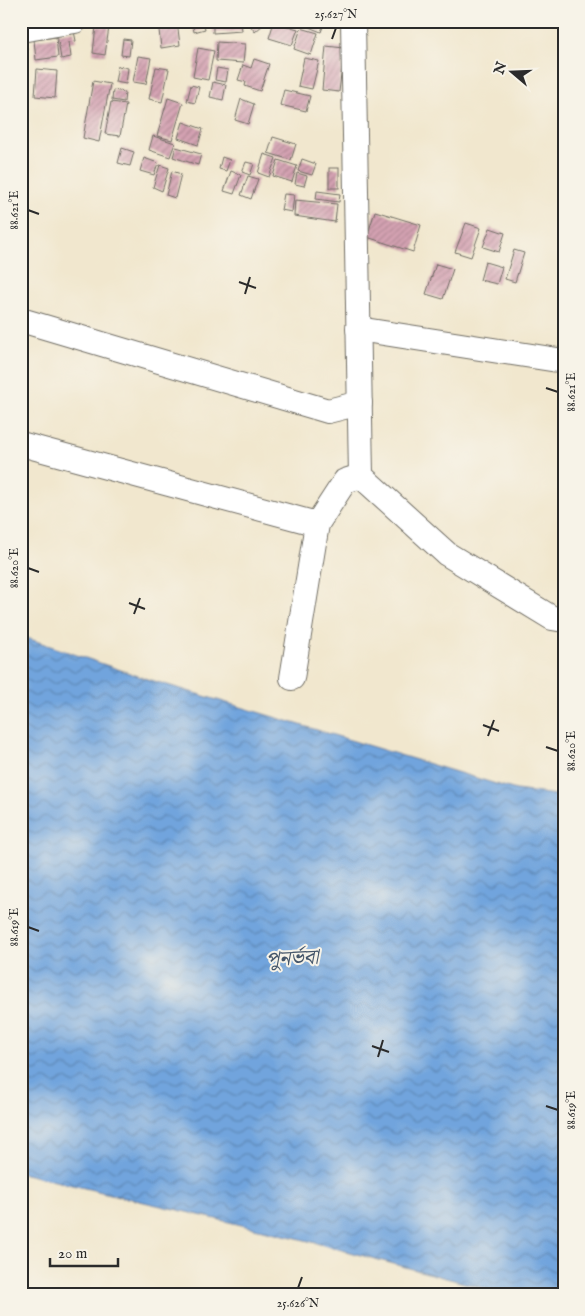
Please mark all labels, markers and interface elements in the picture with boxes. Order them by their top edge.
text: 25.627°N [315,7,358,22]
north arrow [488,48,538,98]
text: N [490,59,511,78]
text: 88.621°E [7,190,22,230]
text: 88.621°E [564,372,579,412]
text: 88.620°E [7,548,22,588]
text: 88.620°E [564,731,579,771]
text: 88.619°E [7,908,22,946]
water label: পুনর্ভবা [265,944,322,974]
text: 88.619°E [564,1091,579,1129]
scale bar [50,1236,118,1268]
text: 20 m [58,1244,88,1263]
text: 25.626°N [277,1296,320,1311]

